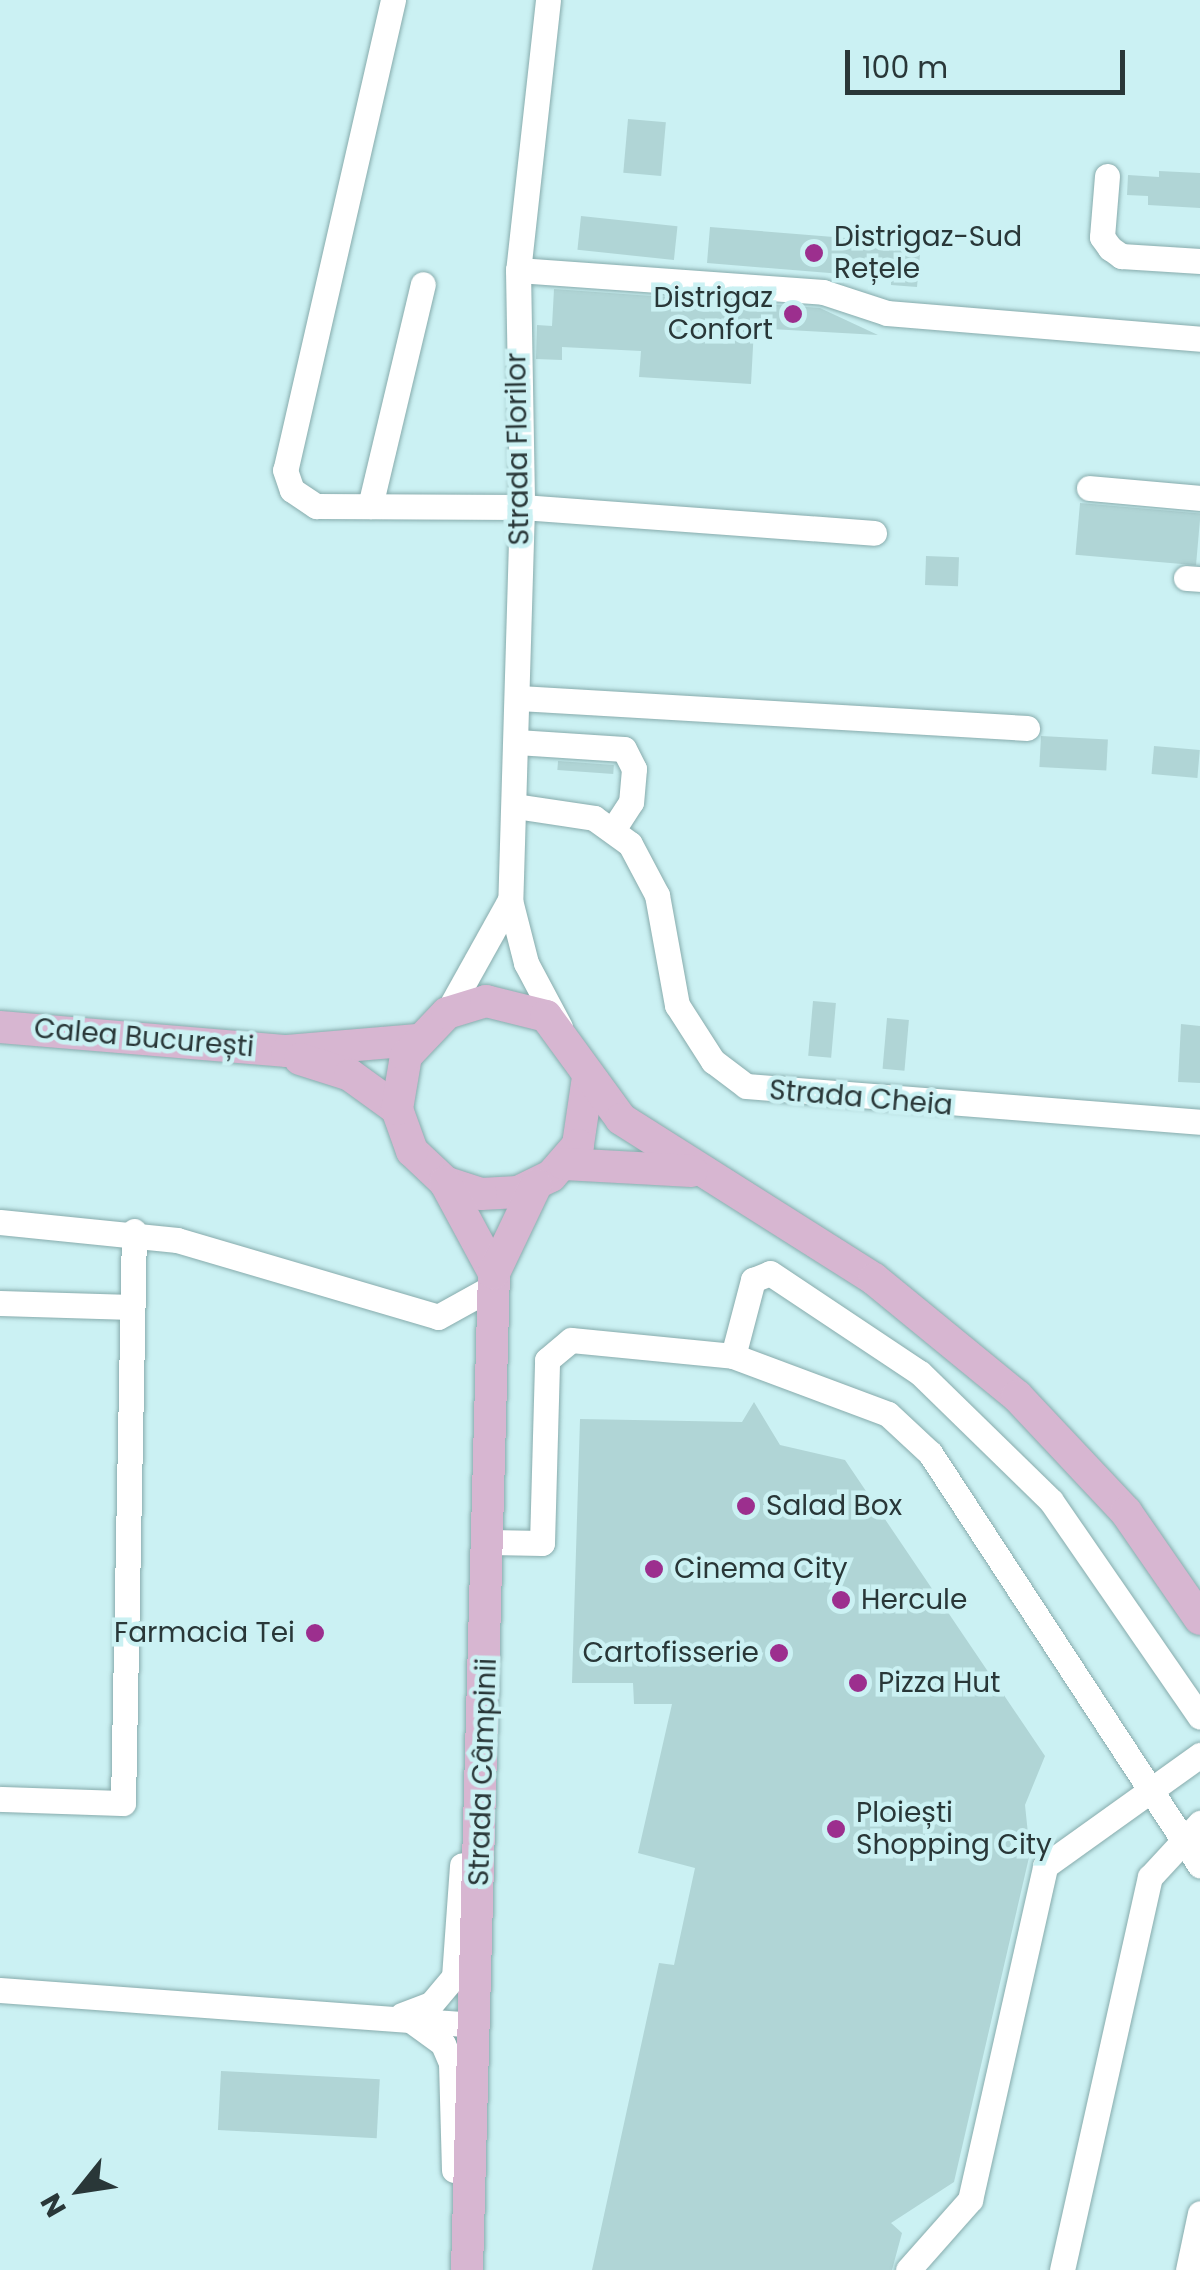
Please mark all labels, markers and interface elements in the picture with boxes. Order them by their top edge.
scale bar [850,30,1130,92]
text: 100 m [862,46,948,89]
place label: Distrigaz-Sud Rețele [834,220,1022,286]
marker: Distrigaz-Sud Rețele [803,242,825,264]
place label: Distrigaz Confort [654,281,773,347]
marker: Distrigaz Confort [782,303,804,325]
street label: Strada Florilor [500,352,536,546]
street label: Calea București [33,1012,255,1064]
street label: Strada Cheia [768,1073,954,1123]
place label: Salad Box [766,1489,902,1523]
marker: Salad Box [735,1495,757,1517]
place label: Cinema City [674,1552,847,1586]
marker: Cinema City [643,1558,665,1580]
place label: Hercule [861,1583,967,1617]
marker: Hercule [830,1589,852,1611]
place label: Farmacia Tei [114,1616,295,1650]
marker: Farmacia Tei [304,1622,326,1644]
place label: Cartofisserie [583,1636,759,1670]
marker: Cartofisserie [768,1642,790,1664]
street label: Strada Câmpinii [462,1657,504,1887]
place label: Pizza Hut [878,1666,1000,1700]
marker: Pizza Hut [847,1672,869,1694]
place label: Ploiești Shopping City [856,1796,1052,1862]
marker: Ploiești Shopping City [825,1818,847,1840]
north arrow [30,2140,130,2240]
text: N [31,2186,76,2224]

